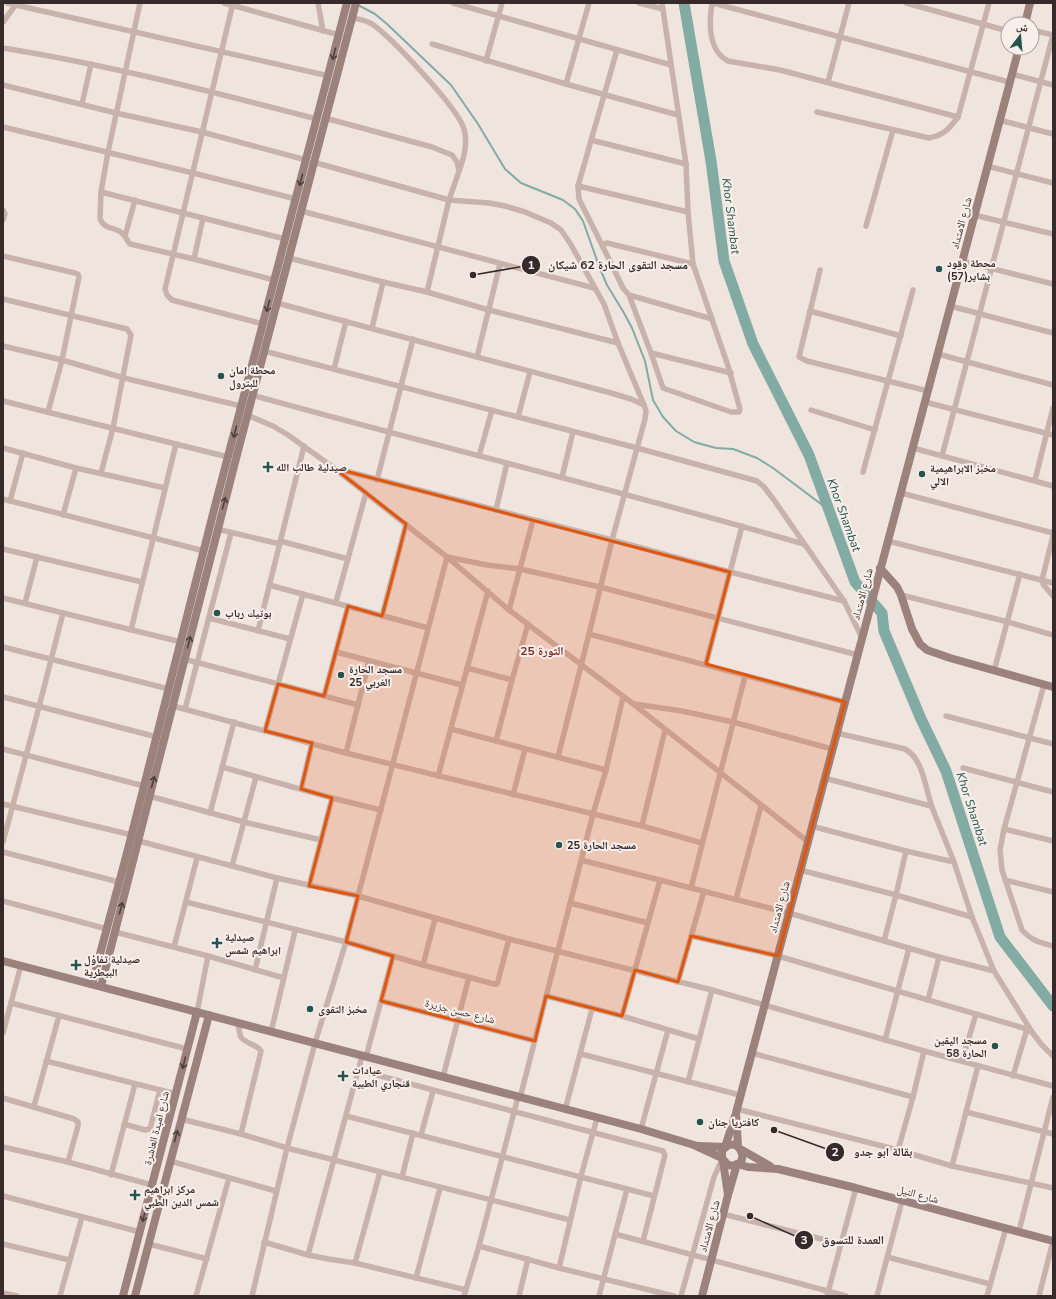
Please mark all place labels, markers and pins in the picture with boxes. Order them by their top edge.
callout: مسجد التقوى الحارة 62 شيكان [521,253,696,277]
place label: محطة وقود بشاير(57) [947,256,996,284]
marker: محطة وقود بشاير(57) [934,264,944,274]
place label: محطة امان للبترول [229,363,275,391]
marker: محطة امان للبترول [216,371,226,381]
place label: صيدلية طالب الله [276,460,347,475]
place label: مخبز الابراهيمية الالي [930,461,996,490]
marker: صيدلية طالب الله [263,462,273,472]
marker: مخبز الابراهيمية الالي [917,469,927,479]
place label: بوتيك رباب [225,606,272,621]
marker: بوتيك رباب [212,608,222,618]
place label: مسجد الحارة 25 الغربي [349,662,402,691]
marker: مسجد الحارة 25 الغربي [336,670,346,680]
place label: مسجد الحارة 25 [567,838,636,853]
marker: مسجد الحارة 25 [554,840,564,850]
place label: صيدلية ابراهيم شمس [225,930,281,958]
marker: صيدلية ابراهيم شمس [212,938,222,948]
place label: صيدلية تفاؤل البيطرية [84,952,140,980]
marker: صيدلية تفاؤل البيطرية [71,960,81,970]
place label: مخبز التقوى [318,1002,367,1017]
marker: مخبز التقوى [305,1004,315,1014]
place label: مسجد اليقين الحارة 58 [934,1033,987,1061]
marker: مسجد اليقين الحارة 58 [990,1041,1000,1051]
place label: عيادات قنجاري الطبية [352,1063,410,1092]
marker: عيادات قنجاري الطبية [337,1070,349,1082]
place label: كافتريا جنان [708,1115,759,1130]
marker: كافتريا جنان [695,1117,705,1127]
callout: بقالة ابو جدو [825,1140,920,1164]
place label: مركز ابراهيم شمس الدين الطبي [144,1182,219,1211]
marker: مركز ابراهيم شمس الدين الطبي [129,1189,141,1201]
callout: العمدة للتسوق [794,1228,892,1252]

